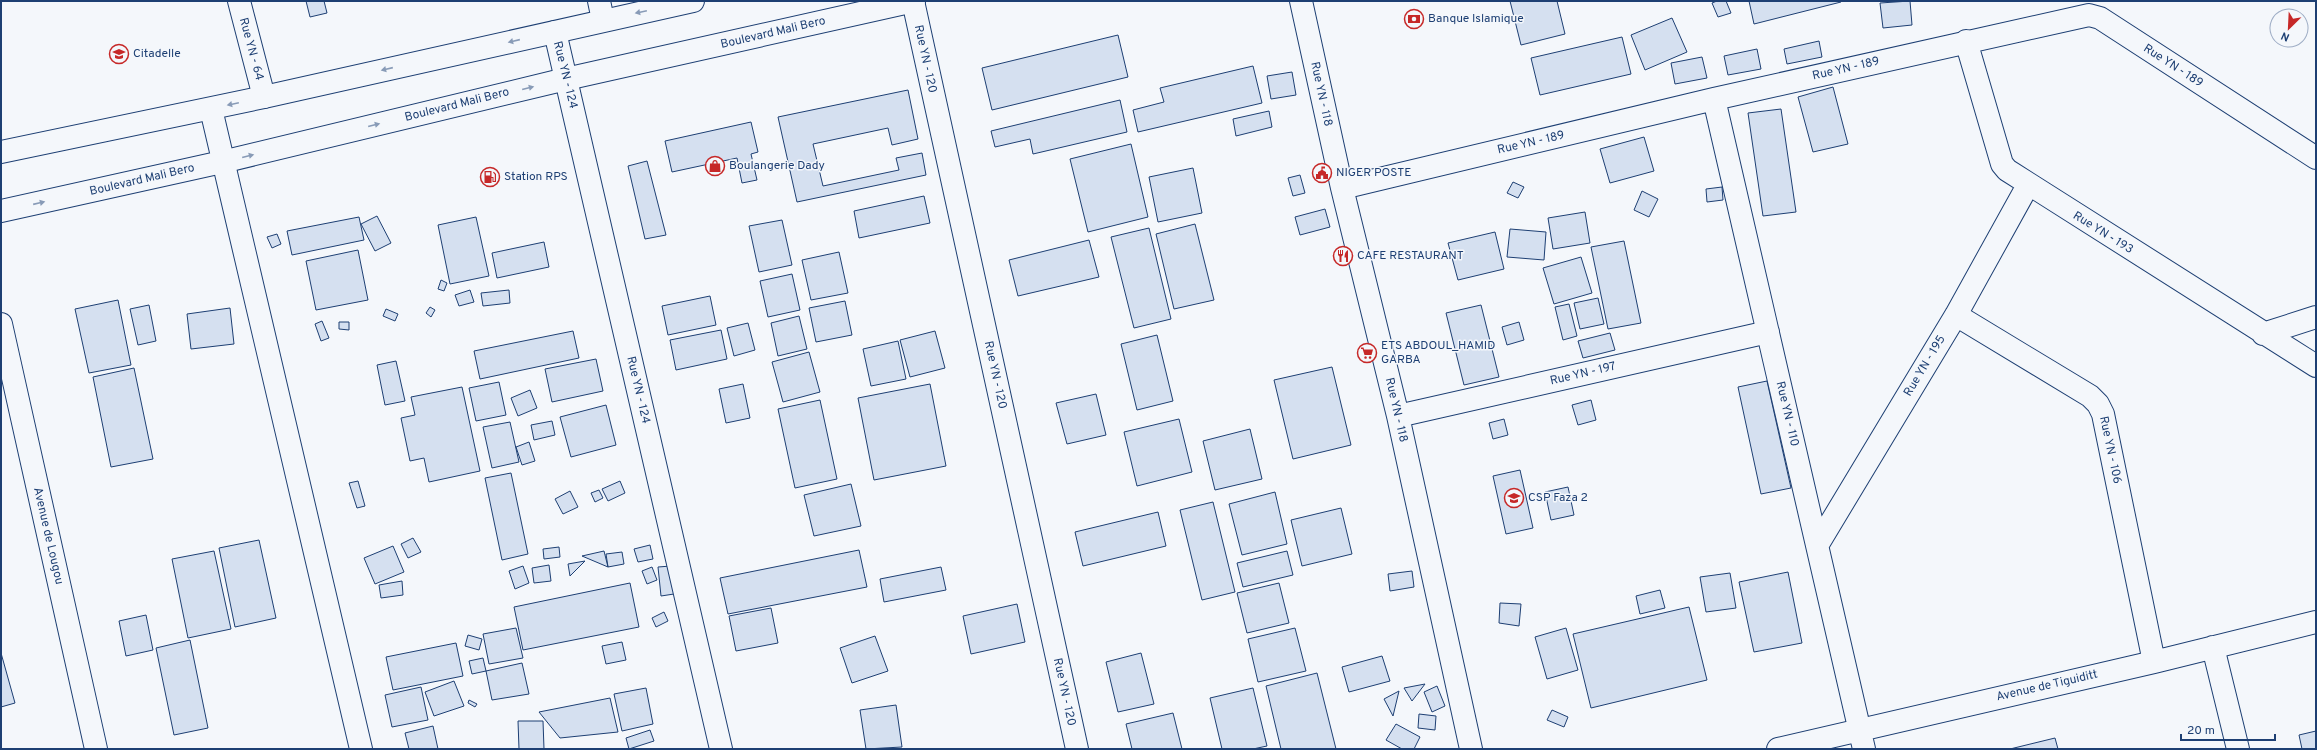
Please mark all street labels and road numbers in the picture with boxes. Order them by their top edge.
street label: Boulevard Mali Bero [719,13,827,53]
street label: Rue YN - 64 [235,16,267,82]
street label: Rue YN - 120 [910,23,940,95]
street label: Rue YN - 124 [549,40,581,110]
street label: Rue YN - 189 [2140,41,2206,91]
street label: Rue YN - 189 [1811,54,1881,84]
street label: Rue YN - 118 [1306,60,1336,128]
street label: Boulevard Mali Bero [403,84,511,126]
street label: Rue YN - 189 [1496,128,1566,158]
street label: Boulevard Mali Bero [88,160,196,200]
street label: Rue YN - 193 [2070,208,2136,258]
street label: Rue YN - 195 [1900,332,1950,400]
street label: Rue YN - 120 [980,339,1010,411]
street label: Rue YN - 124 [622,355,654,425]
street label: Rue YN - 197 [1548,359,1618,389]
street label: Rue YN - 118 [1381,376,1411,444]
street label: Rue YN - 110 [1772,380,1802,448]
street label: Rue YN - 106 [2095,415,2125,485]
street label: Avenue de Lougou [29,486,67,586]
street label: Rue YN - 120 [1049,656,1079,728]
street label: Avenue de Tiguiditt [1995,667,2099,705]

